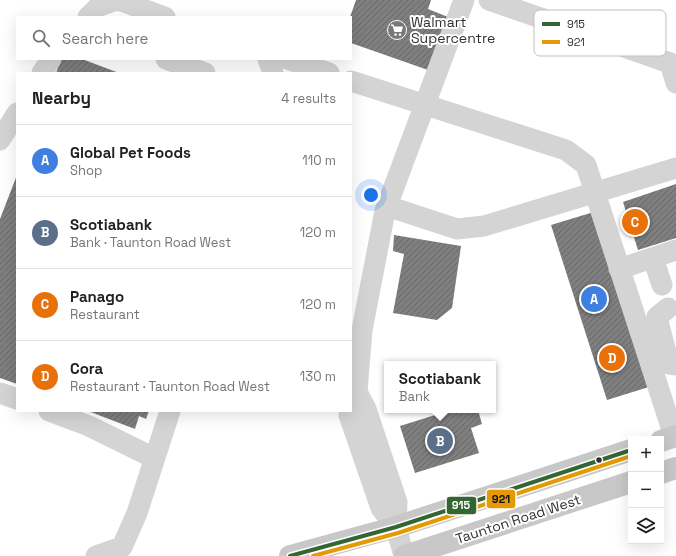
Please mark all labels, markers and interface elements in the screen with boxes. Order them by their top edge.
legend [534,10,666,56]
place label: Walmart Supercentre [411,13,495,47]
search box [16,16,352,60]
text: 915 [567,17,585,31]
supermarket icon: Walmart Supercentre [386,19,408,41]
icon: search [30,27,52,49]
text: Search here [62,29,148,48]
text: 921 [567,35,585,49]
text: Nearby [32,87,91,109]
text: 4 results [281,90,336,107]
text: Global Pet Foods [70,143,191,162]
text: A [41,152,49,169]
text: 110 m [302,152,336,169]
text: Shop [70,162,102,179]
your location [361,185,381,205]
pin: C [622,207,648,237]
text: Scotiabank [70,215,152,234]
text: B [41,224,49,241]
text: 120 m [300,224,336,241]
text: Bank · Taunton Road West [70,234,231,251]
pin: A [581,284,607,314]
text: Panago [70,287,124,306]
text: C [41,296,49,313]
text: 120 m [300,296,336,313]
text: Restaurant [70,306,140,323]
pin: D [599,343,625,373]
text: Cora [70,359,103,378]
popup [384,361,496,413]
text: D [41,368,49,385]
text: 130 m [300,368,336,385]
text: Scotiabank [399,369,481,388]
text: Restaurant · Taunton Road West [70,378,270,395]
text: Bank [399,388,430,405]
pin: B [427,426,453,456]
map controls [628,436,664,544]
button: + [628,436,664,472]
unlabelled marker [594,455,604,465]
button: − [628,472,664,508]
line badge: 921 [486,489,516,509]
street label: Taunton Road West [453,490,583,548]
text: 921 [492,492,510,506]
line badge: 915 [446,496,477,515]
text: 915 [452,498,471,512]
button: layers [628,508,664,544]

